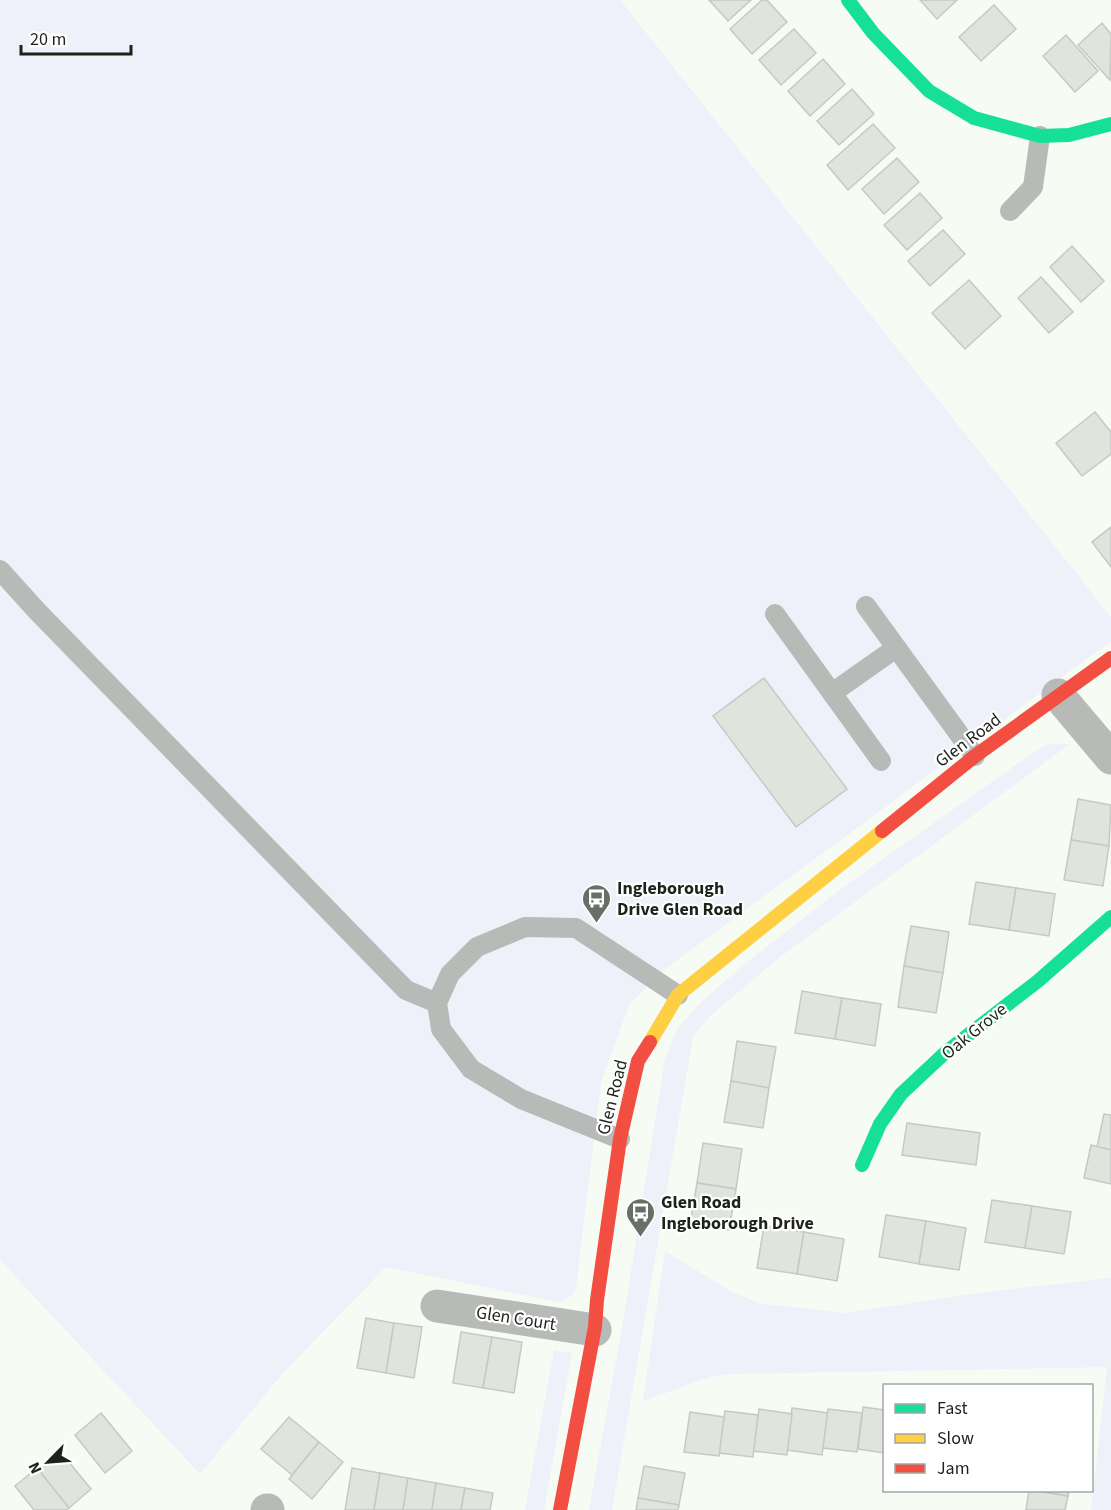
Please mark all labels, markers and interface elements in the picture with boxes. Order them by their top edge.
scale bar [21,18,130,56]
text: 20 m [30,27,66,52]
street label: Glen Road [930,707,1006,773]
place label: Ingleborough Drive Glen Road [617,876,743,922]
bus stop icon: Ingleborough Drive Glen Road [580,882,612,924]
street label: Oak Grove [936,997,1012,1066]
street label: Glen Road [591,1057,634,1137]
place label: Glen Road Ingleborough Drive [661,1190,814,1236]
bus stop icon: Glen Road Ingleborough Drive [624,1196,656,1238]
street label: Glen Court [474,1300,558,1337]
legend [883,1384,1093,1492]
text: Fast [937,1396,968,1421]
text: Slow [937,1426,974,1451]
north arrow [18,1432,78,1492]
text: Jam [937,1456,970,1481]
text: N [23,1458,48,1477]

